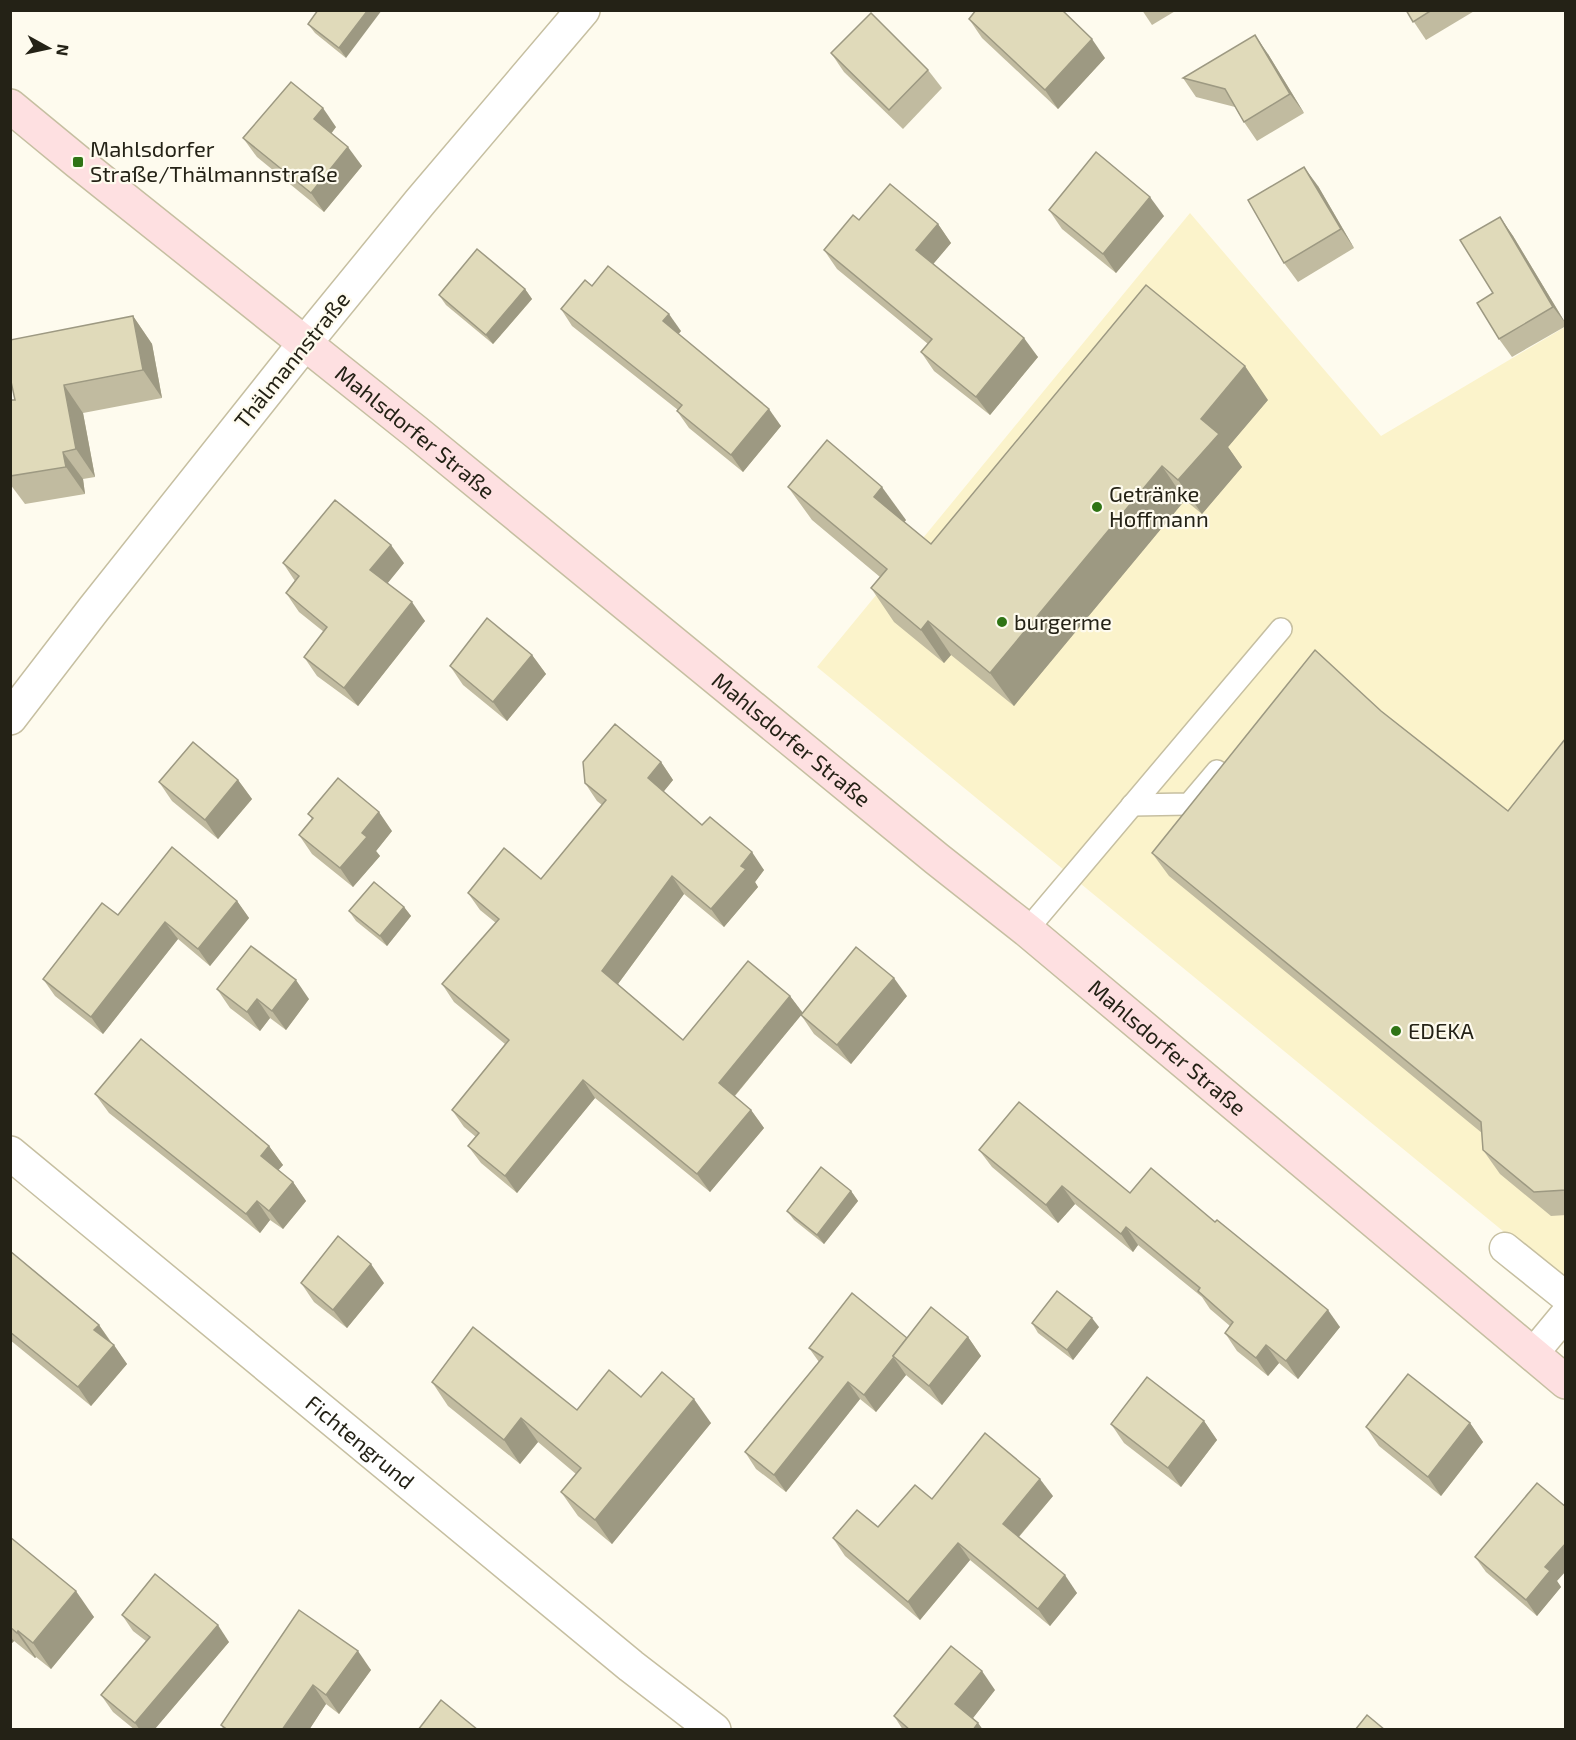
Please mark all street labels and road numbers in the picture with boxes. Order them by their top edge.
street label: Thälmannstraße [228,286,354,433]
street label: Mahlsdorfer Straße [331,359,501,503]
street label: Mahlsdorfer Straße [707,666,877,811]
street label: Mahlsdorfer Straße [1084,973,1252,1120]
street label: Fichtengrund [301,1389,420,1494]

